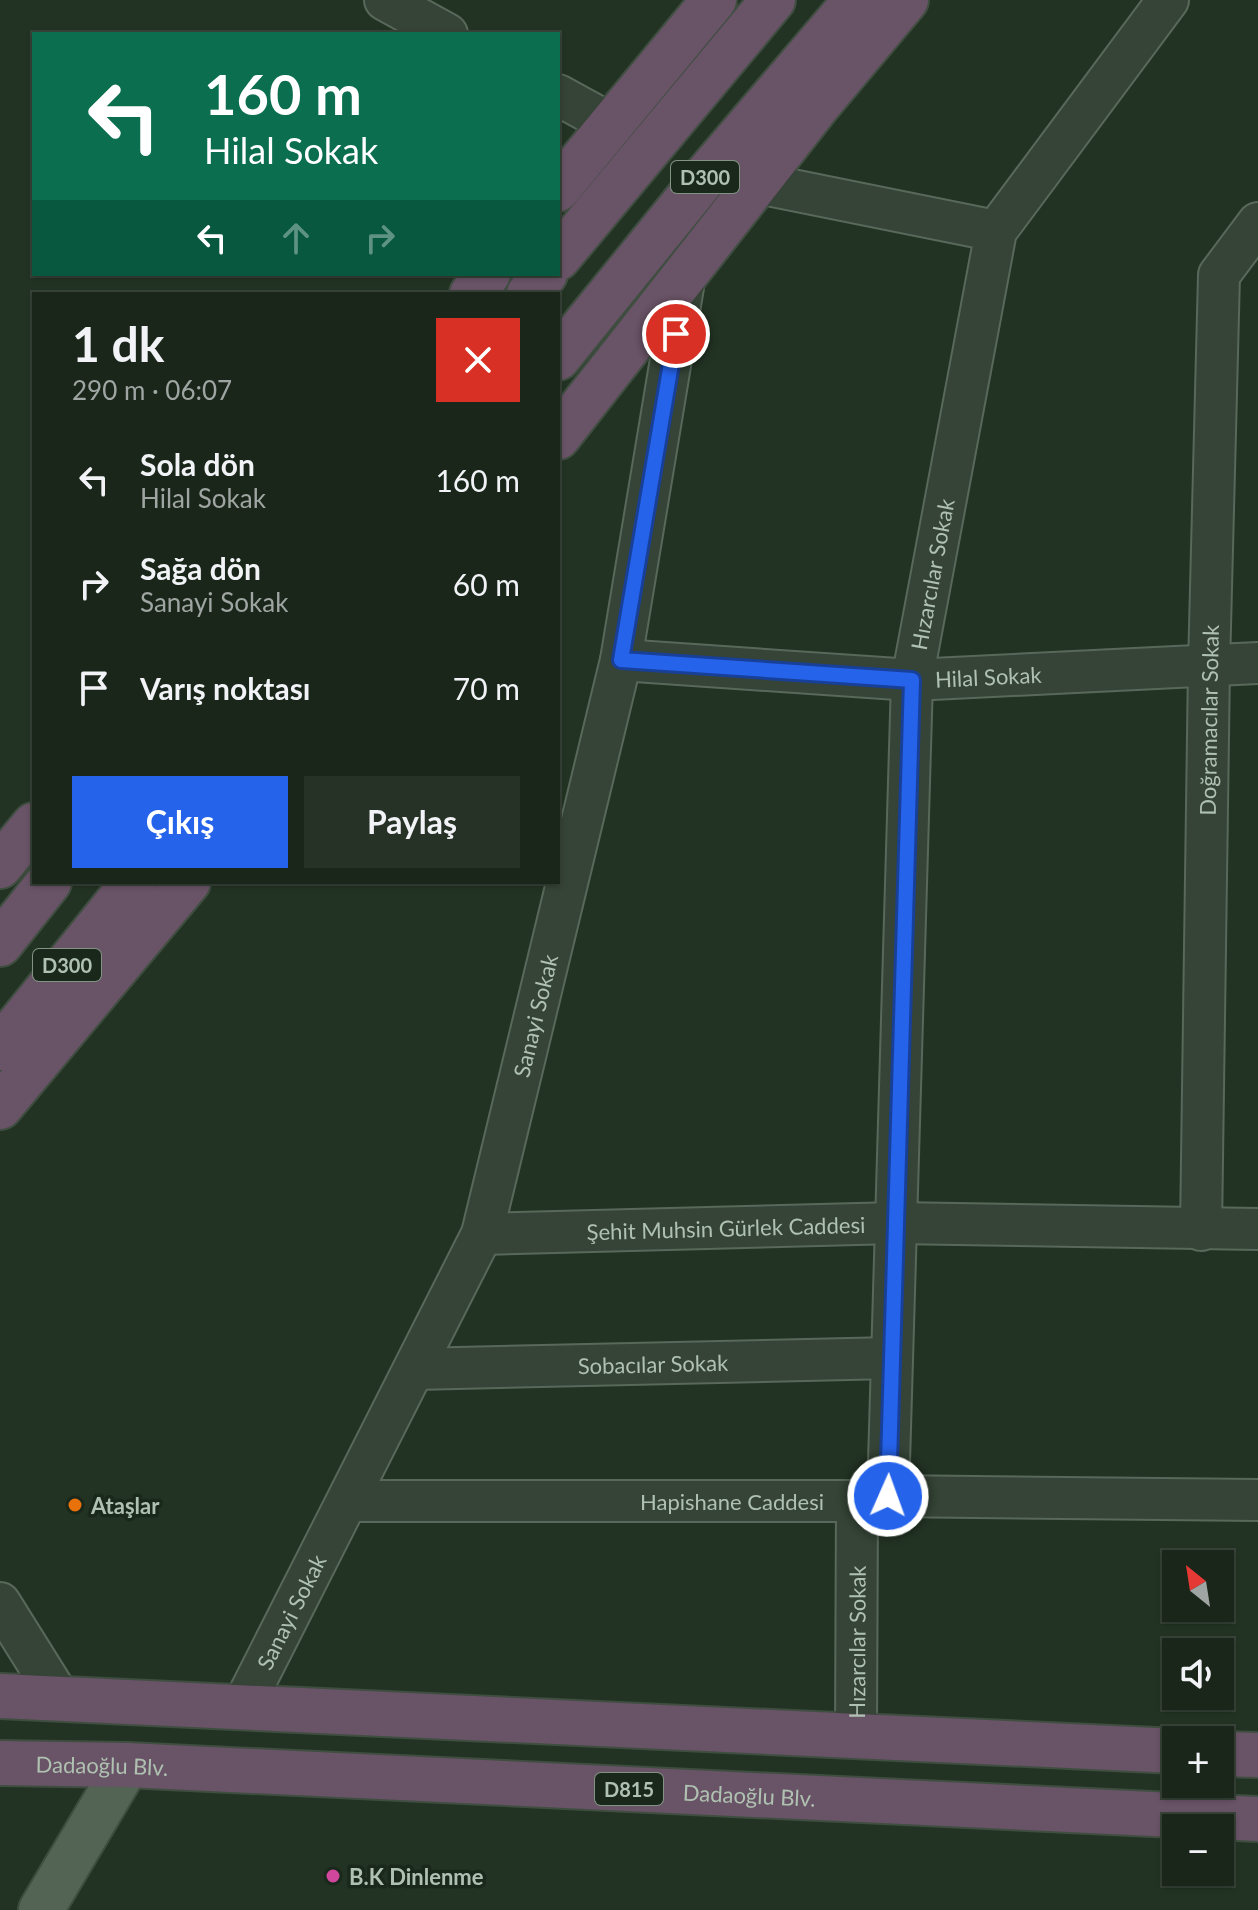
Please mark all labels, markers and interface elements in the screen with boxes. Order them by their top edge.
text: 160 m [204,60,362,127]
icon: left [72,64,176,168]
text: Hilal Sokak [204,128,378,172]
road number: D300 [671,161,739,193]
icon: left [190,216,234,260]
icon: ahead [274,216,318,260]
icon: right [358,216,402,260]
pin [642,300,710,368]
icon: arrive [654,312,698,356]
text: 1 dk [72,315,164,372]
button: close [436,318,520,402]
text: 290 m · 06:07 [72,374,232,406]
text: Sola dön [140,446,255,482]
icon: left [72,458,116,502]
text: 160 m [435,462,520,498]
text: Hilal Sokak [140,482,266,514]
street label: Hızarcılar Sokak [904,496,959,652]
text: Sağa dön [140,550,261,586]
icon: right [72,562,116,606]
text: 60 m [453,566,520,602]
text: Sanayi Sokak [140,586,288,618]
street label: Doğramacılar Sokak [1193,623,1224,816]
street label: Hilal Sokak [934,660,1043,692]
icon: arrive [72,666,116,710]
text: Varış noktası [140,670,311,706]
text: 70 m [453,670,520,706]
button: Çıkış [72,776,288,868]
button: Paylaş [304,776,520,868]
road number: D300 [33,949,101,981]
street label: Sanayi Sokak [507,951,563,1080]
street label: Şehit Muhsin Gürlek Caddesi [586,1210,866,1245]
street label: Sobacılar Sokak [577,1348,729,1379]
position arrow [846,1454,930,1538]
street label: Hapishane Caddesi [640,1488,824,1515]
place label: Ataşlar [90,1492,160,1519]
marker: Ataşlar [66,1496,84,1514]
street label: Sanayi Sokak [250,1549,332,1674]
north arrow [1162,1550,1234,1622]
map controls [1162,1550,1234,1886]
street label: Hızarcılar Sokak [843,1565,870,1719]
button: sound [1162,1638,1234,1710]
button: + [1162,1726,1234,1798]
street label: Dadaoğlu Blv. [35,1750,169,1780]
road number: D815 [595,1773,663,1805]
street label: Dadaoğlu Blv. [682,1778,816,1811]
button: − [1162,1814,1234,1886]
place label: B.K Dinlenme [349,1863,484,1890]
marker: B.K Dinlenme [324,1867,342,1885]

